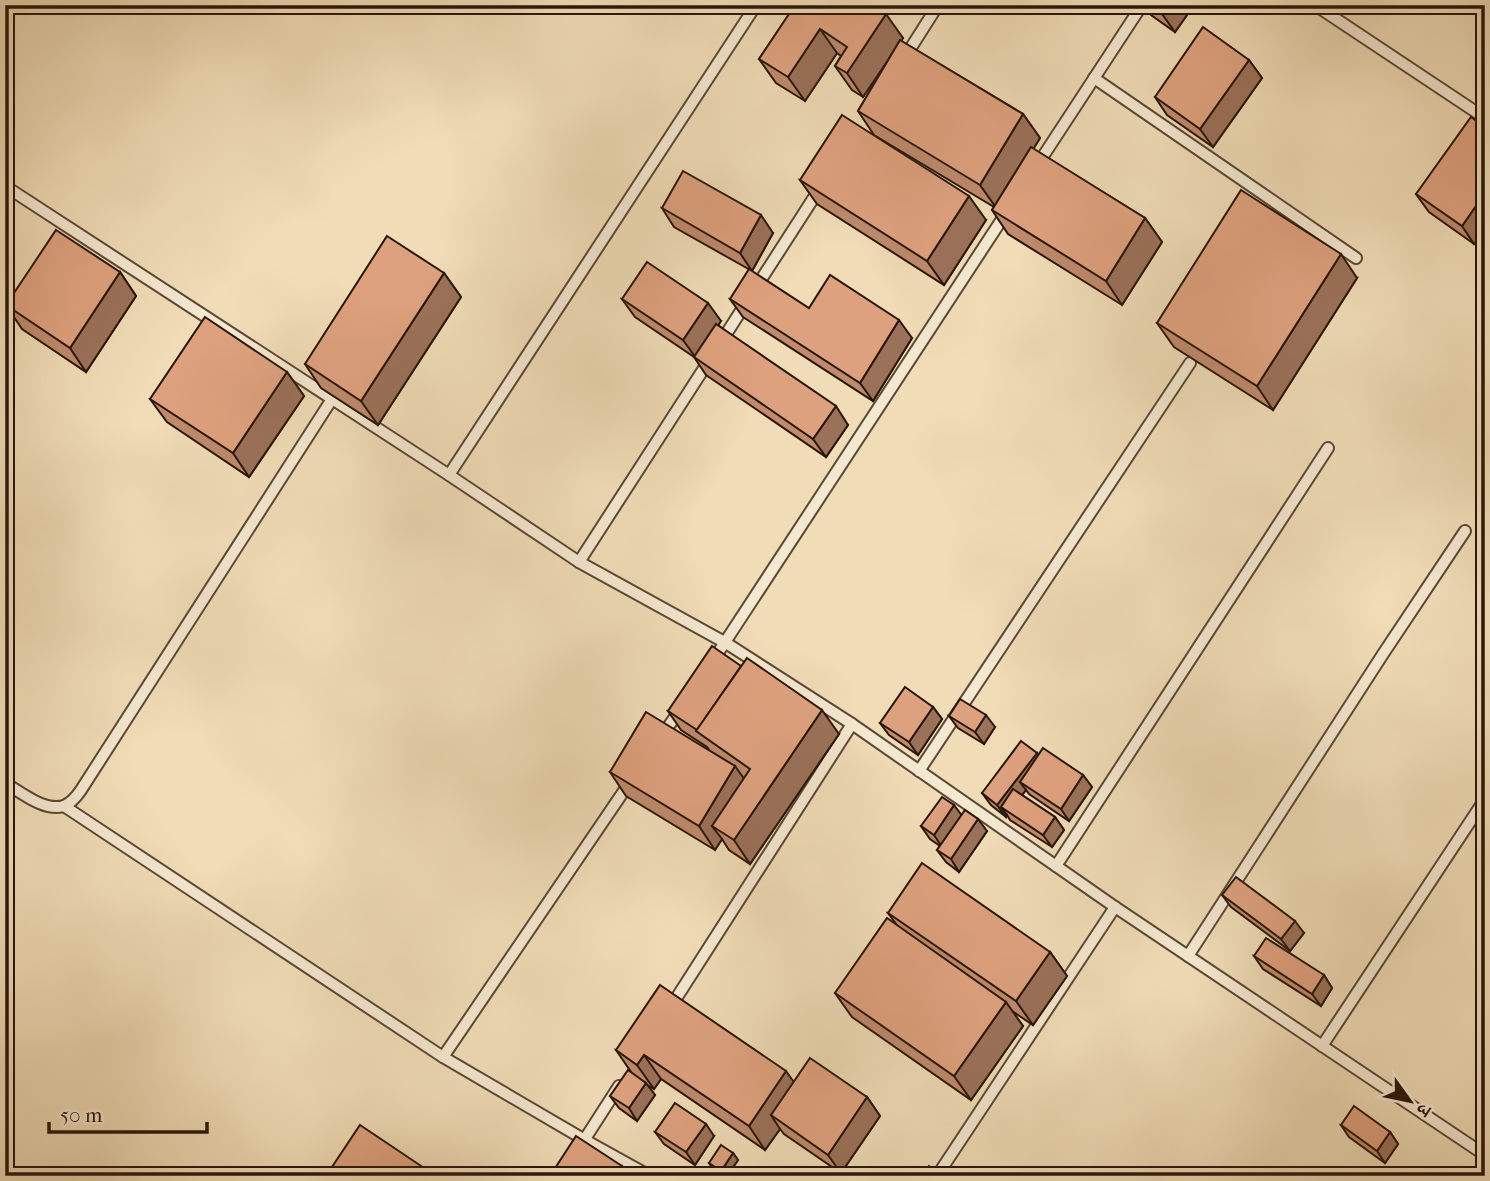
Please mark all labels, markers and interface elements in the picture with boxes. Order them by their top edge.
north arrow [1374,1066,1444,1136]
scale bar [49,1090,206,1134]
text: उ [1411,1098,1436,1121]
text: 50 m [60,1103,103,1127]

